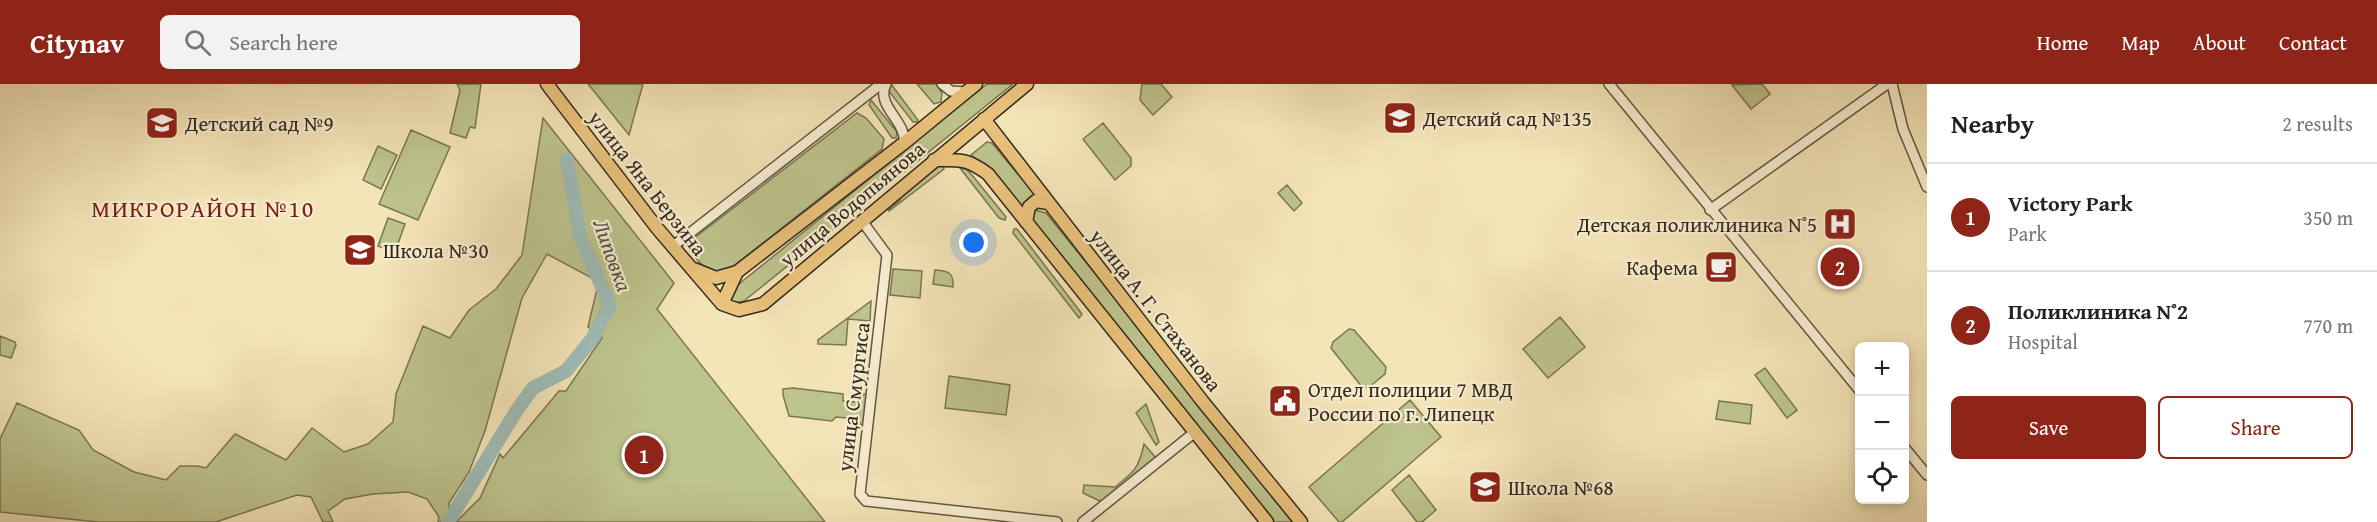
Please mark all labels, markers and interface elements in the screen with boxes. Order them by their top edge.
search box [160,15,580,69]
text: Citynav [30,22,124,63]
icon: search [181,26,214,59]
text: Search here [229,26,338,58]
text: Home [2037,27,2088,58]
text: Map [2121,27,2160,58]
text: About [2193,27,2246,58]
text: Contact [2279,27,2347,58]
school or university icon: Детский сад №135 [1382,100,1418,136]
street label: улица Яна Берзина [581,103,715,262]
place label: Детский сад №135 [1422,103,1592,134]
text: Nearby [1951,104,2034,143]
school or university icon: Детский сад №9 [144,105,180,141]
place label: Детский сад №9 [184,108,334,139]
text: 2 results [2282,109,2353,138]
street label: улица Водопьянова [772,134,932,275]
text: Victory Park [2008,187,2133,219]
district label: МИКРОРАЙОН №10 [91,191,315,226]
text: 1 [1965,203,1976,232]
text: 350 m [2303,203,2353,232]
hospital icon: Детская поликлиника N˚5 [1822,206,1858,242]
place label: Детская поликлиника N˚5 [1576,209,1817,240]
water label: Липовка [585,214,641,296]
text: Park [2008,219,2047,248]
street label: улица А. Г. Стаханова [1082,221,1229,398]
your location [959,228,988,257]
school or university icon: Школа №30 [342,232,378,268]
place label: Школа №30 [383,235,489,266]
pin: 2 [1820,244,1860,290]
cafe icon: Кафема [1703,249,1739,285]
place label: Кафема [1626,252,1698,283]
text: Поликлиника N˚2 [2008,295,2188,327]
text: 2 [1965,311,1976,340]
text: 770 m [2303,311,2353,340]
street label: улица Смургиса [828,320,878,475]
text: Hospital [2008,327,2078,356]
map controls [1855,342,1909,504]
button: + [1855,342,1909,396]
place label: Отдел полиции 7 МВД России по г. Липецк [1308,374,1513,429]
public building icon: Отдел полиции 7 МВД России по г. Липецк [1267,383,1303,419]
button: − [1855,396,1909,450]
button: Save [1951,396,2146,459]
button: Share [2158,396,2353,459]
pin: 1 [624,432,664,478]
button: locate [1855,450,1909,504]
school or university icon: Школа №68 [1467,469,1503,505]
place label: Школа №68 [1508,472,1614,503]

